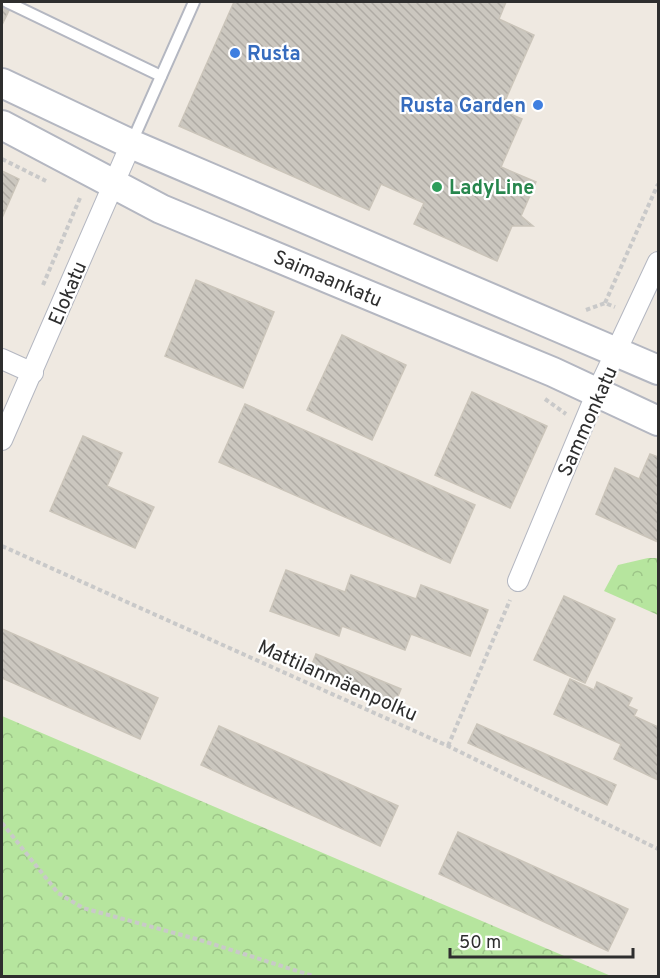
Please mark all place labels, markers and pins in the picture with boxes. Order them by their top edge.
place label: Rusta [247,42,301,68]
marker: Rusta [228,46,242,60]
place label: Rusta Garden [400,94,526,120]
marker: Rusta Garden [531,98,545,112]
place label: LadyLine [449,176,535,202]
marker: LadyLine [430,180,444,194]

